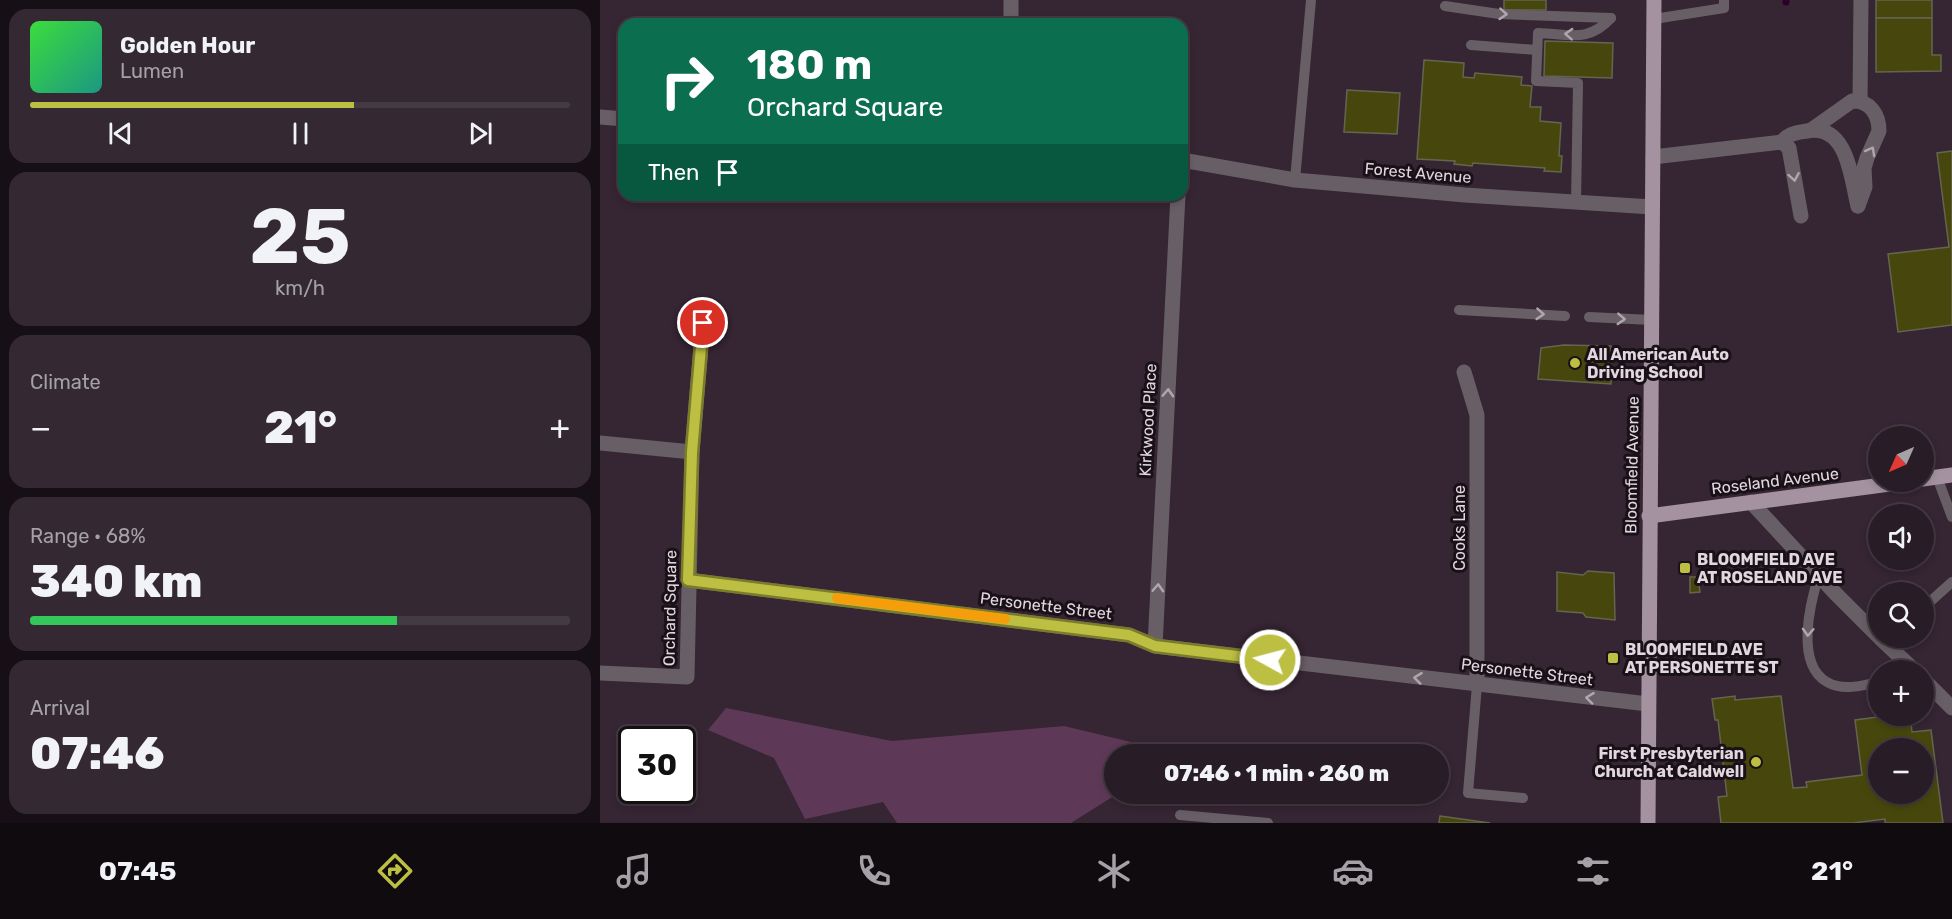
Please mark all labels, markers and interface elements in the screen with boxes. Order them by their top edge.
one-way arrow [1498,7,1507,20]
one-way arrow [1565,28,1574,41]
text: Golden Hour [120,32,255,59]
text: 180 m [747,40,872,90]
icon: right [648,42,726,120]
text: Lumen [120,59,184,83]
text: Orchard Square [747,91,943,123]
icon: previous [104,117,137,150]
icon: pause [284,117,317,150]
icon: next [464,117,497,150]
one-way arrow [1864,147,1875,157]
icon: arrive [711,156,744,189]
text: Then [648,159,699,186]
street label: Forest Avenue [1364,159,1472,187]
one-way arrow [1787,172,1800,182]
text: 25 [249,190,351,283]
text: km/h [275,276,325,300]
pin [677,297,728,348]
icon: arrive [686,306,719,339]
one-way arrow [1536,307,1545,320]
one-way arrow [1616,312,1625,325]
place label: All American Auto Driving School [1587,345,1729,382]
marker: All American Auto Driving School [1568,356,1582,370]
street label: Kirkwood Place [1136,363,1160,477]
text: Climate [30,370,101,394]
one-way arrow [1161,388,1174,397]
street label: Bloomfield Avenue [1621,396,1643,534]
text: 21° [264,401,337,454]
text: − [30,408,51,447]
text: + [549,408,570,447]
north arrow [1868,426,1934,492]
map controls [1868,426,1934,804]
street label: Roseland Avenue [1710,464,1840,498]
street label: Cooks Lane [1450,485,1469,571]
button: sound [1868,504,1934,570]
text: Range · 68% [30,524,146,548]
street label: Orchard Square [659,550,681,666]
place label: BLOOMFIELD AVE AT ROSELAND AVE [1697,550,1843,587]
text: 340 km [30,555,203,608]
marker: BLOOMFIELD AVE AT ROSELAND AVE [1678,561,1692,575]
button: search [1868,582,1934,648]
one-way arrow [1151,583,1164,592]
street label: Personette Street [979,588,1113,624]
position arrow [1238,628,1302,692]
one-way arrow [1801,628,1814,637]
place label: BLOOMFIELD AVE AT PERSONETTE ST [1625,640,1779,677]
marker: BLOOMFIELD AVE AT PERSONETTE ST [1606,651,1620,665]
street label: Personette Street [1460,654,1594,690]
button: + [1868,660,1934,726]
one-way arrow [1414,672,1423,685]
one-way arrow [1586,692,1595,705]
text: Arrival [30,696,90,720]
speed limit sign: 30 [618,726,696,804]
text: 07:46 [30,727,164,780]
button: − [1868,738,1934,804]
place label: First Presbyterian Church at Caldwell [1594,744,1744,781]
marker: First Presbyterian Church at Caldwell [1749,755,1763,769]
text: 07:46 · 1 min · 260 m [1164,760,1389,787]
icon: directions [374,850,416,892]
icon: music [613,850,655,892]
icon: phone [853,850,895,892]
icon: climate [1093,850,1135,892]
icon: car [1332,850,1374,892]
icon: filters [1572,850,1614,892]
text: 07:45 [99,855,176,887]
text: 21° [1811,855,1853,887]

